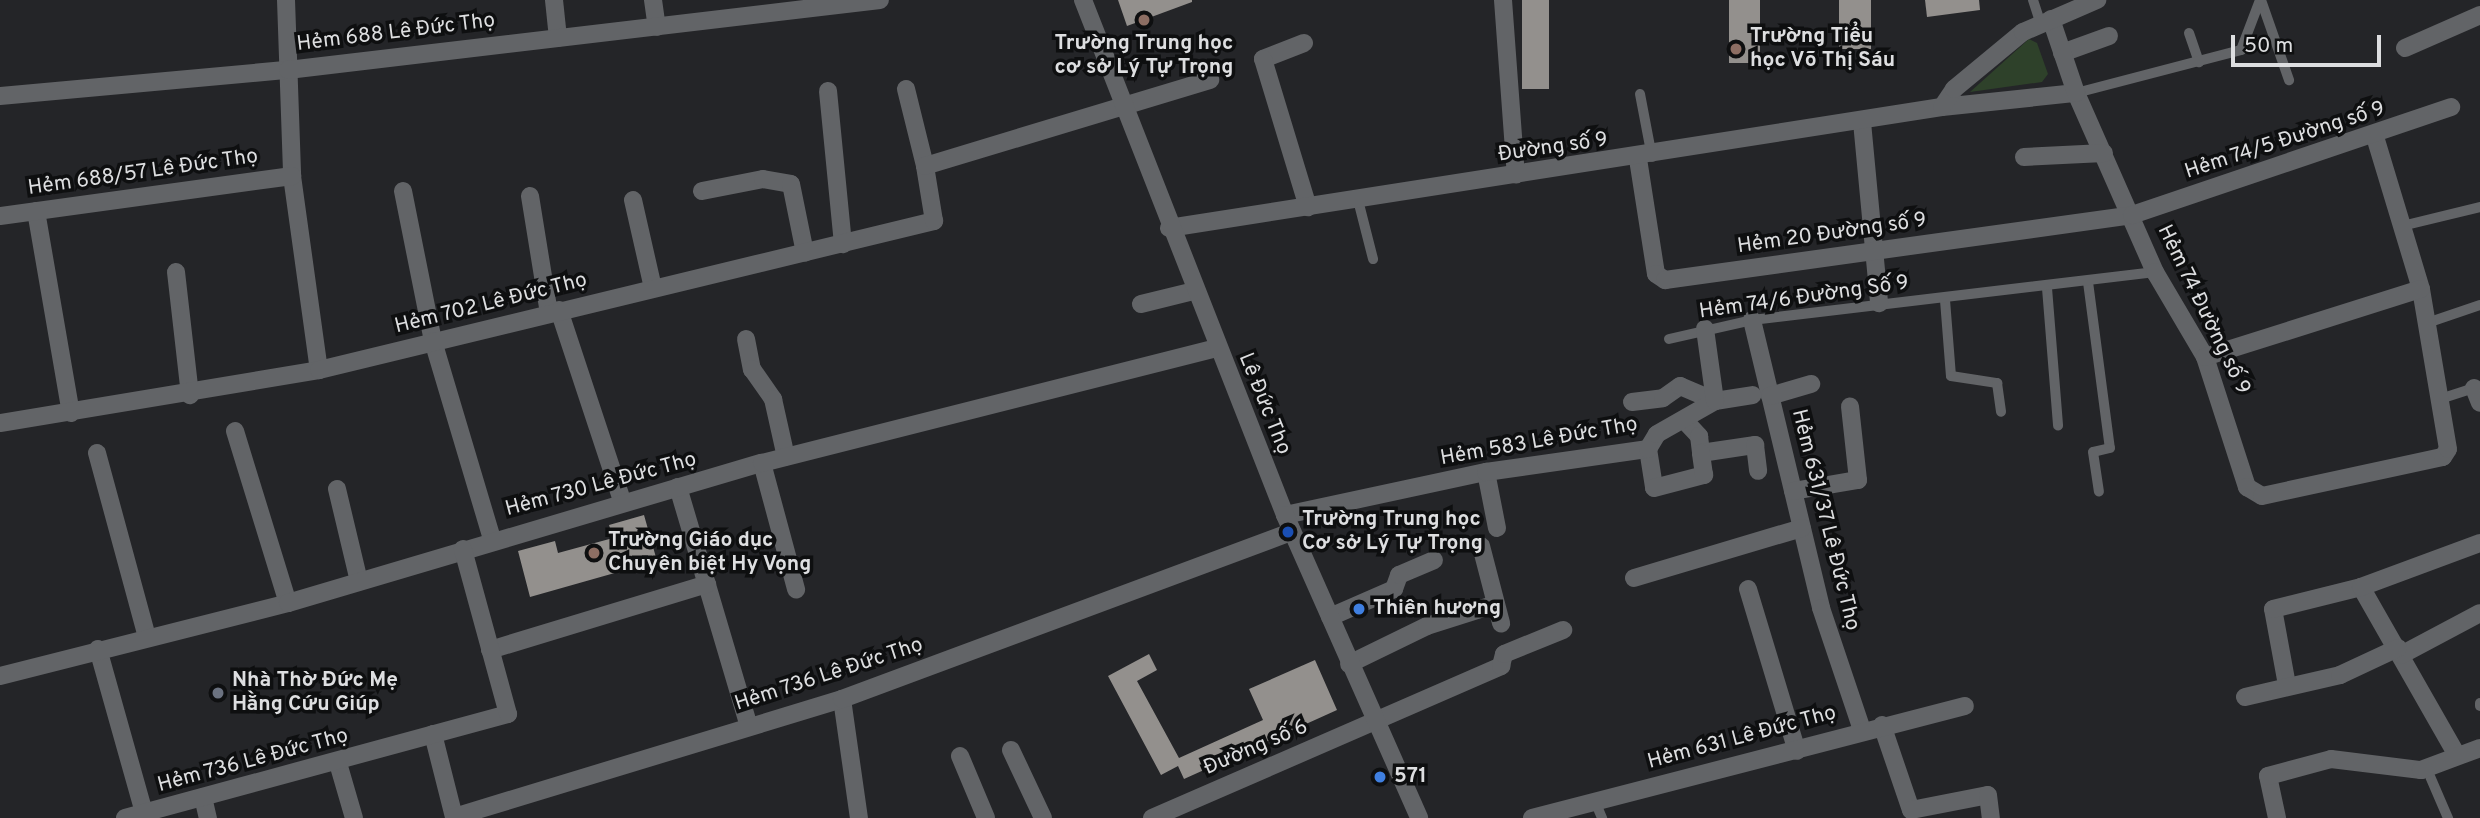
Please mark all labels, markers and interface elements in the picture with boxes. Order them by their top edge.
street label: Hẻm 688 Lê Đức Thọ [295,8,497,58]
marker: Trường Trung học cơ sở Lý Tự Trọng [1136,12,1152,28]
scale bar [2235,21,2386,65]
place label: Trường Tiểu học Võ Thị Sáu [1750,24,1896,74]
place label: Trường Trung học cơ sở Lý Tự Trọng [1055,31,1233,81]
text: 50 m [2244,33,2293,60]
marker: Trường Tiểu học Võ Thị Sáu [1728,41,1744,57]
street label: Hẻm 74/5 Đường số 9 [2181,97,2389,185]
street label: Đường số 9 [1497,128,1609,168]
street label: Hẻm 688/57 Lê Đức Thọ [26,144,260,202]
street label: Hẻm 20 Đường số 9 [1736,208,1928,260]
street label: Hẻm 74 Đường số 9 [2151,221,2255,399]
street label: Hẻm 702 Lê Đức Thọ [392,268,590,340]
street label: Hẻm 74/6 Đường Số 9 [1697,271,1911,325]
street label: Lê Đức Thọ [1232,349,1296,459]
street label: Hẻm 631/37 Lê Đức Thọ [1785,406,1865,634]
street label: Hẻm 583 Lê Đức Thọ [1438,412,1640,472]
street label: Hẻm 730 Lê Đức Thọ [502,447,700,523]
place label: Trường Trung học Cơ sở Lý Tự Trọng [1302,507,1483,557]
marker: Trường Trung học Cơ sở Lý Tự Trọng [1280,524,1296,540]
place label: Trường Giáo dục Chuyên biệt Hy Vọng [608,528,812,578]
marker: Trường Giáo dục Chuyên biệt Hy Vọng [586,545,602,561]
place label: Thiên hương [1373,596,1501,622]
marker: Thiên hương [1351,601,1367,617]
street label: Hẻm 736 Lê Đức Thọ [731,632,927,718]
place label: Nhà Thờ Đức Mẹ Hằng Cứu Giúp [232,668,398,718]
marker: Nhà Thờ Đức Mẹ Hằng Cứu Giúp [210,685,226,701]
street label: Hẻm 631 Lê Đức Thọ [1645,701,1839,775]
street label: Đường số 6 [1200,715,1312,781]
street label: Hẻm 736 Lê Đức Thọ [154,723,352,799]
place label: 571 [1394,764,1427,790]
marker: 571 [1372,769,1388,785]

